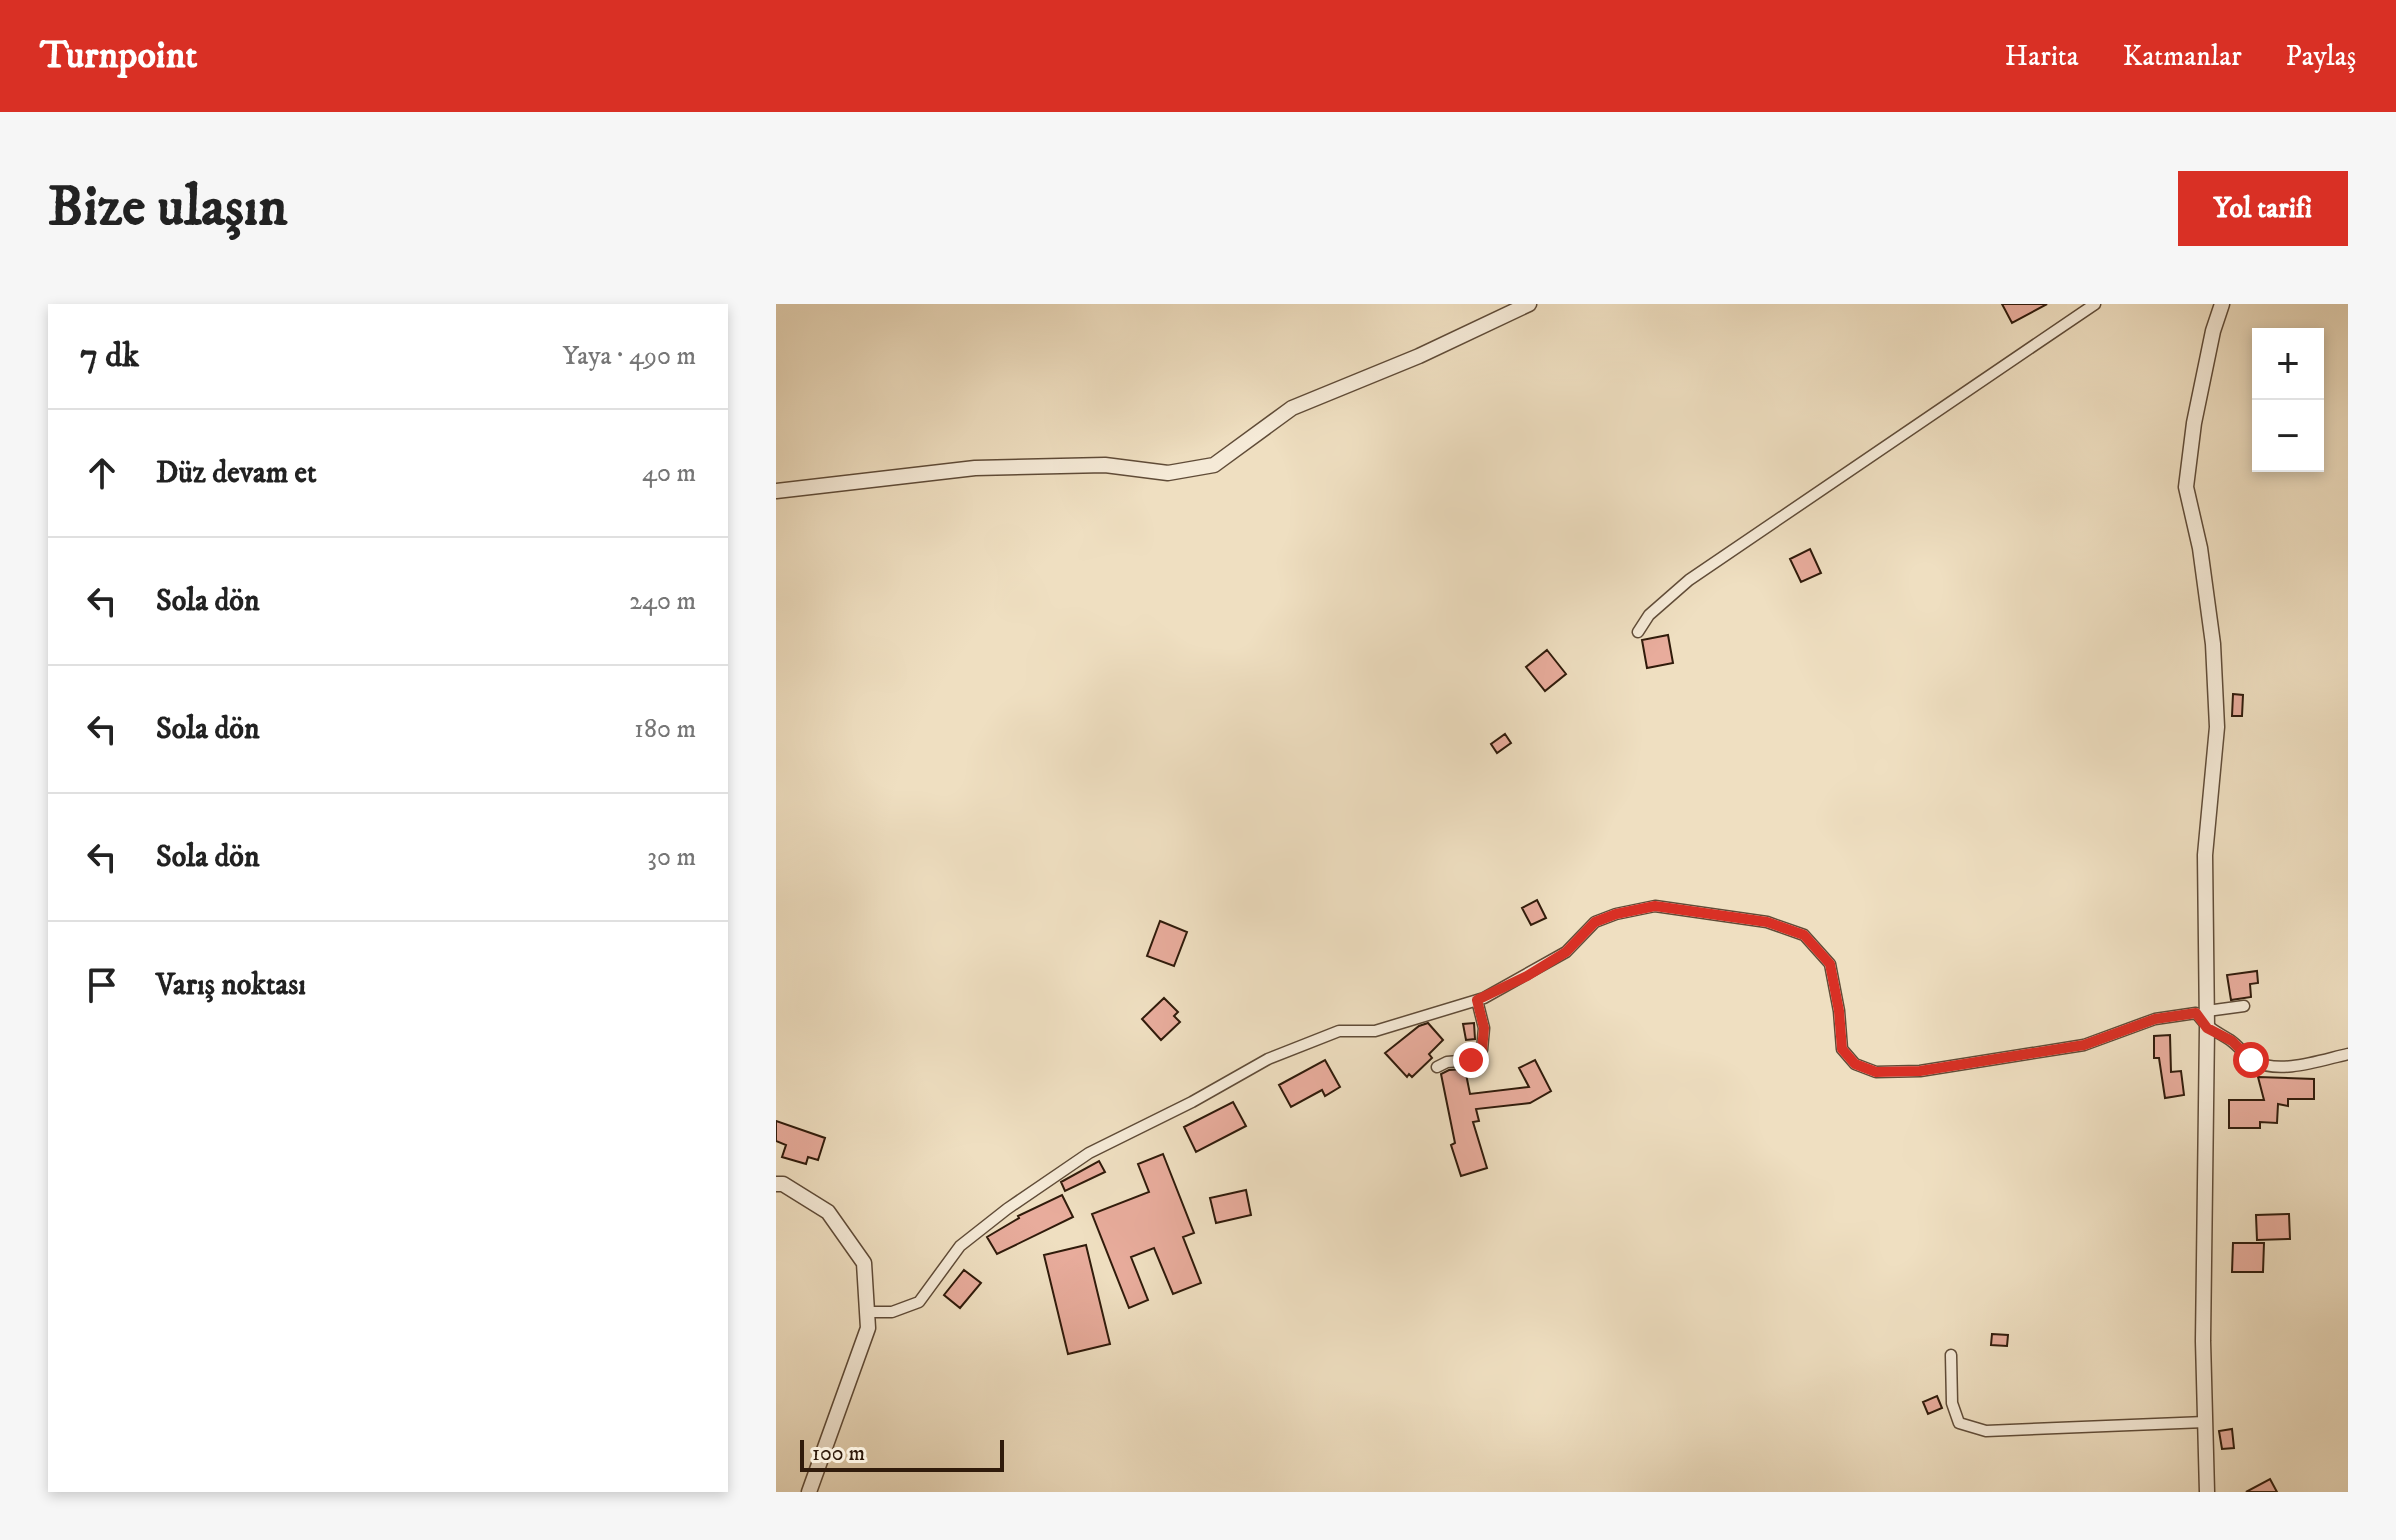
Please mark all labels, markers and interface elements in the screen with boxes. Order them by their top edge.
text: Turnpoint [40,32,198,80]
text: Harita [2005,39,2079,74]
text: Katmanlar [2123,39,2242,74]
text: Paylaş [2286,39,2356,74]
button: Yol tarifi [2178,171,2348,246]
text: Bize ulaşın [48,173,287,243]
map controls [2252,328,2324,472]
button: + [2252,328,2324,400]
text: 7 dk [80,335,139,377]
text: Yaya · 490 m [562,340,696,373]
button: − [2252,400,2324,472]
icon: ahead [80,451,124,495]
text: Düz devam et [156,455,317,492]
text: 40 m [642,457,696,490]
icon: left [80,579,124,623]
text: Sola dön [156,583,260,620]
text: 240 m [629,585,696,618]
icon: left [80,707,124,751]
text: Sola dön [156,711,260,748]
text: 180 m [634,713,696,746]
icon: left [80,835,124,879]
text: Sola dön [156,839,260,876]
text: 30 m [647,841,696,874]
icon: arrive [80,963,124,1007]
text: Varış noktası [156,967,306,1004]
route end [1453,1042,1489,1078]
route start [2233,1042,2269,1078]
scale bar [800,1436,1004,1472]
text: 100 m [812,1440,865,1467]

